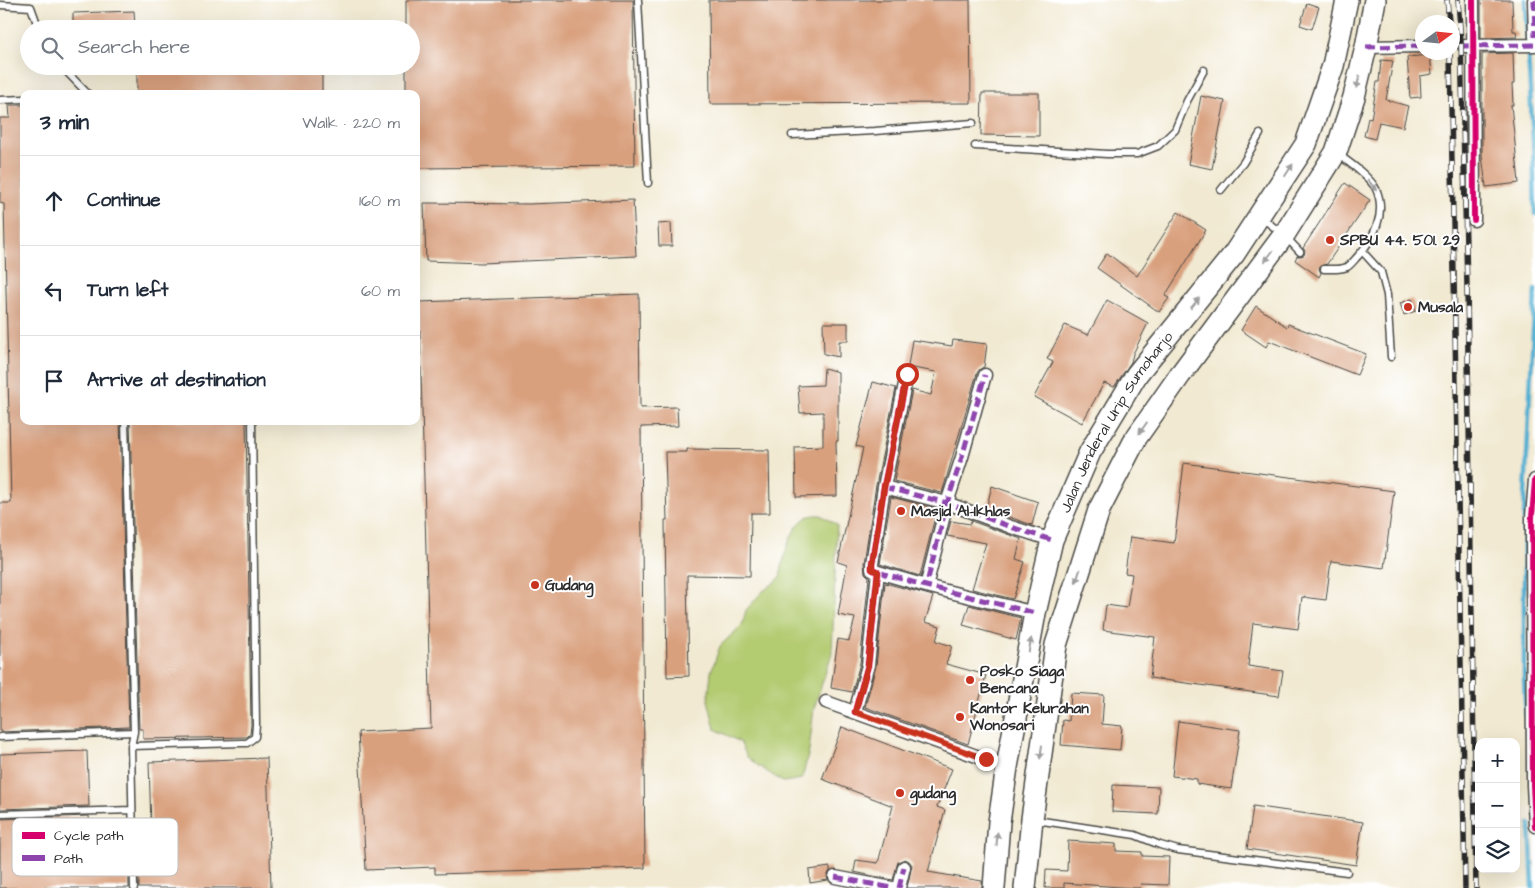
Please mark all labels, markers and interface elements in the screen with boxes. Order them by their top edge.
north arrow [1415,15,1460,60]
search box [20,20,420,75]
icon: search [38,34,66,62]
text: Search here [78,34,190,61]
one-way arrow [1354,75,1362,90]
text: 3 min [40,108,89,137]
text: Walk · 220 m [302,112,400,134]
one-way arrow [1284,163,1294,177]
one-way arrow [1367,178,1377,192]
icon: ahead [40,187,68,215]
text: Continue [87,187,161,214]
text: 160 m [359,190,400,212]
place label: SPBU 44. 501. 29 [1339,230,1461,251]
marker: SPBU 44. 501. 29 [1324,234,1336,246]
one-way arrow [1264,249,1274,263]
icon: left [40,277,68,305]
text: Turn left [87,277,168,304]
text: 60 m [361,280,400,302]
one-way arrow [1190,297,1201,310]
place label: Musala [1418,297,1464,318]
marker: Musala [1402,301,1414,313]
street label: Jalan Jenderal Urip Sumoharjo [1055,327,1178,516]
route start [896,363,919,386]
icon: arrive [40,367,68,395]
text: Arrive at destination [87,367,266,394]
one-way arrow [1138,421,1148,435]
place label: Masjid Al-Ikhlas [911,501,1011,522]
marker: Masjid Al-Ikhlas [895,505,907,517]
one-way arrow [1074,569,1081,584]
place label: Gudang [545,575,594,598]
marker: Gudang [529,579,541,591]
one-way arrow [1026,636,1034,652]
place label: Posko Siaga Bencana [980,661,1064,699]
marker: Posko Siaga Bencana [964,674,976,686]
place label: Kantor Kelurahan Wonosari [969,698,1089,736]
marker: Kantor Kelurahan Wonosari [954,711,966,723]
map controls [1475,738,1520,873]
button: + [1475,738,1520,783]
one-way arrow [1037,744,1045,760]
route end [975,748,998,771]
place label: gudang [910,783,956,806]
button: − [1475,783,1520,828]
marker: gudang [894,787,906,799]
legend [12,818,178,876]
text: Cycle path [54,826,123,846]
button: layers [1475,828,1520,873]
one-way arrow [994,831,1002,847]
text: Path [54,849,83,869]

